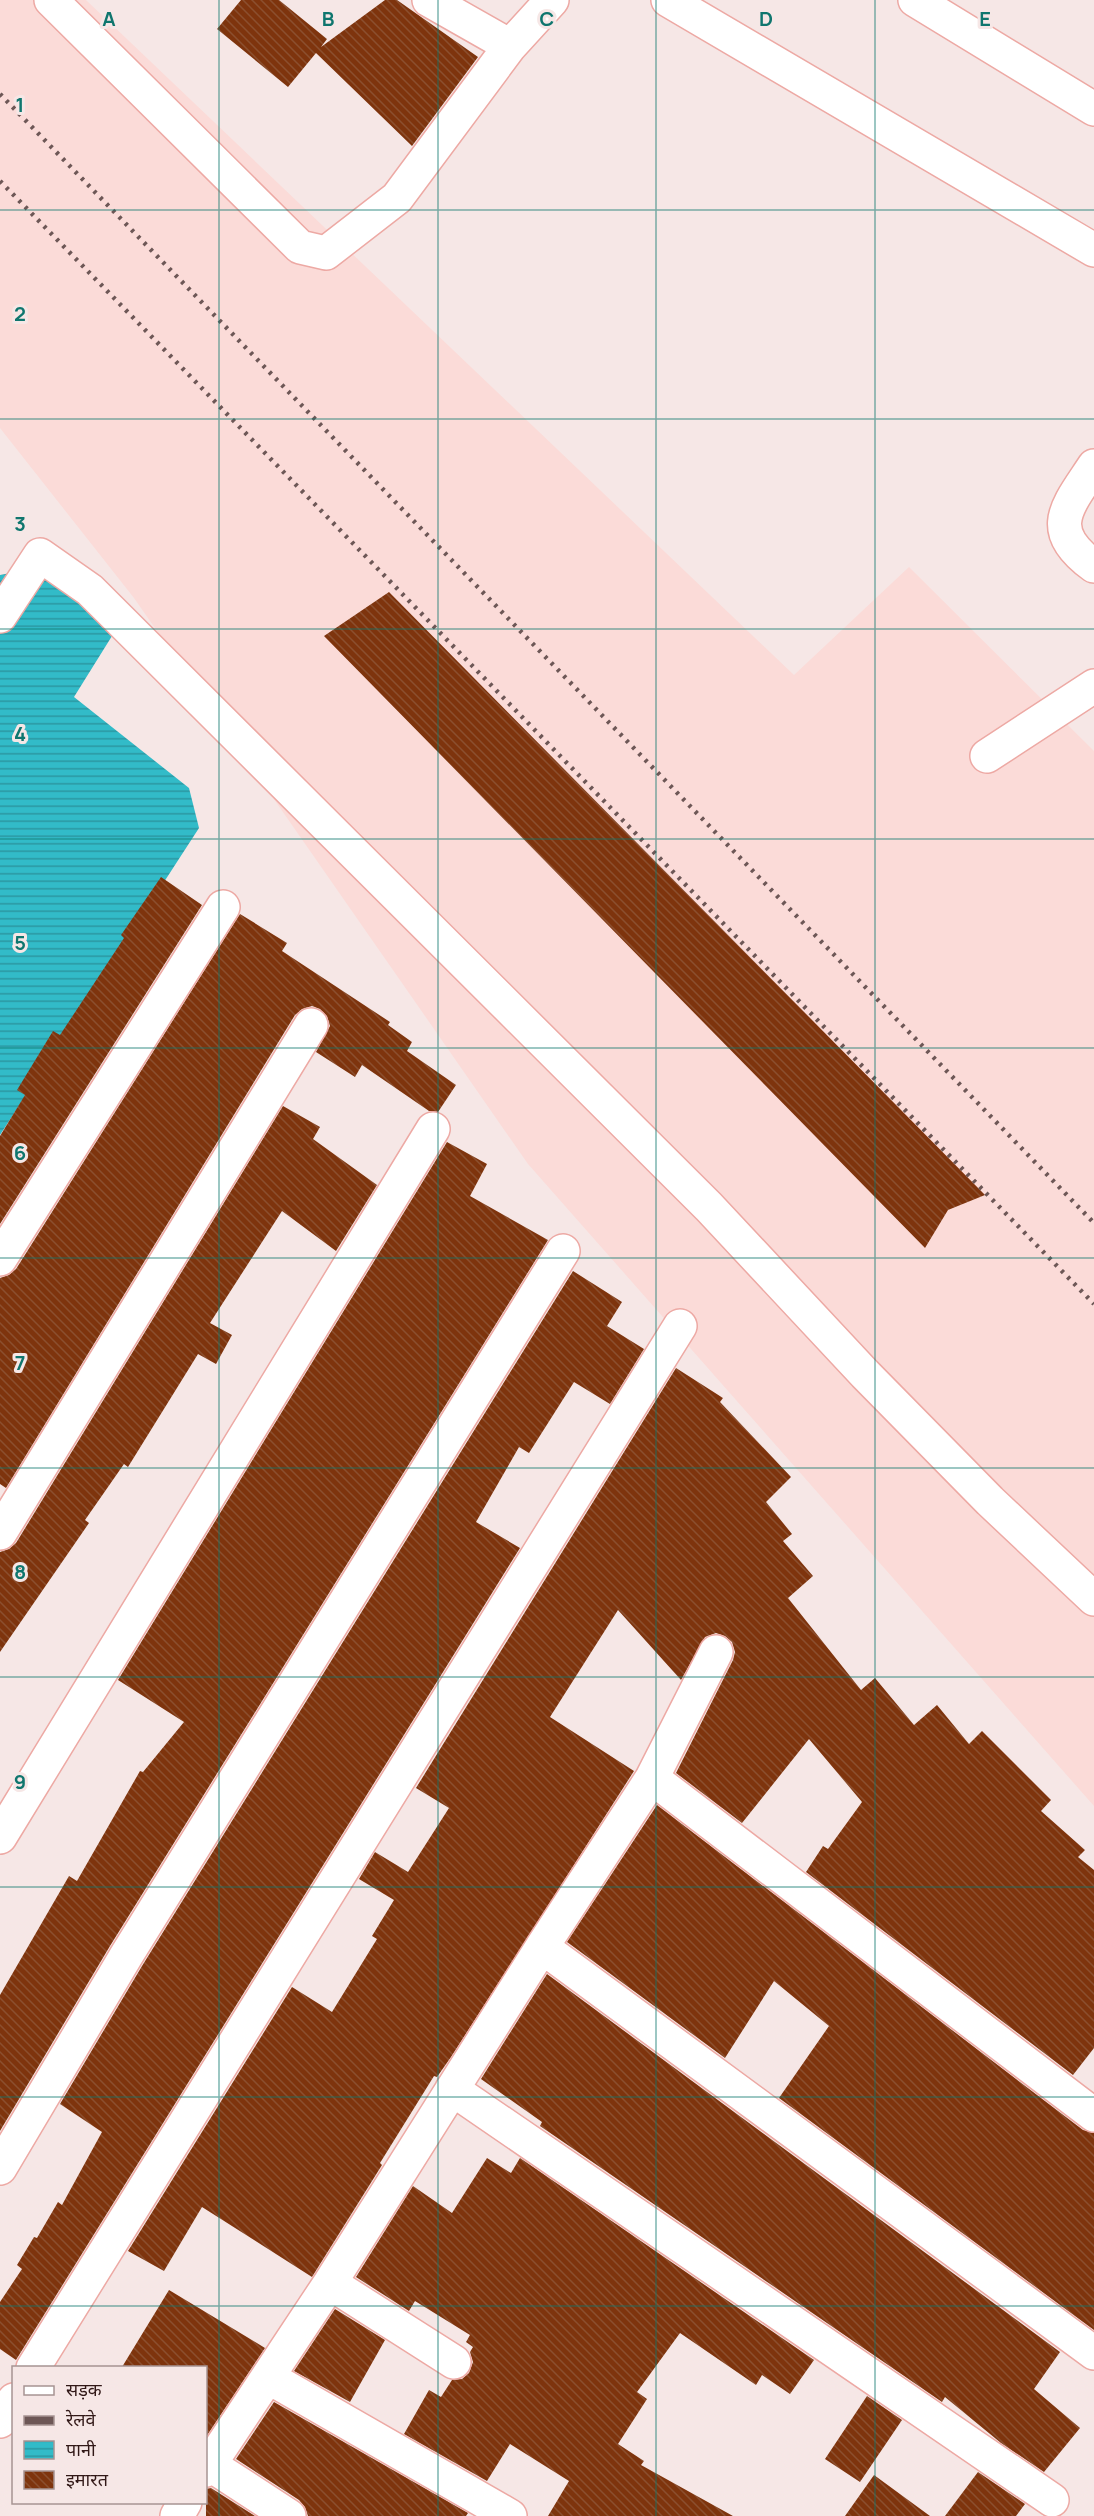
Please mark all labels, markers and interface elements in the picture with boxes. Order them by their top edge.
text: A [102,5,116,32]
text: B [322,5,335,32]
text: C [540,5,554,32]
text: D [759,5,773,32]
text: E [979,5,991,32]
text: 1 [16,91,24,118]
text: 2 [14,300,26,327]
text: 3 [14,510,26,537]
text: 4 [14,720,26,747]
text: 5 [14,929,26,956]
text: 6 [14,1139,26,1166]
text: 7 [15,1349,25,1376]
text: 8 [14,1558,26,1585]
text: 9 [14,1768,26,1795]
legend [12,2366,207,2504]
text: सड़क [66,2377,103,2401]
text: रेलवे [65,2407,97,2431]
text: पानी [66,2437,96,2461]
text: इमारत [66,2467,109,2491]

